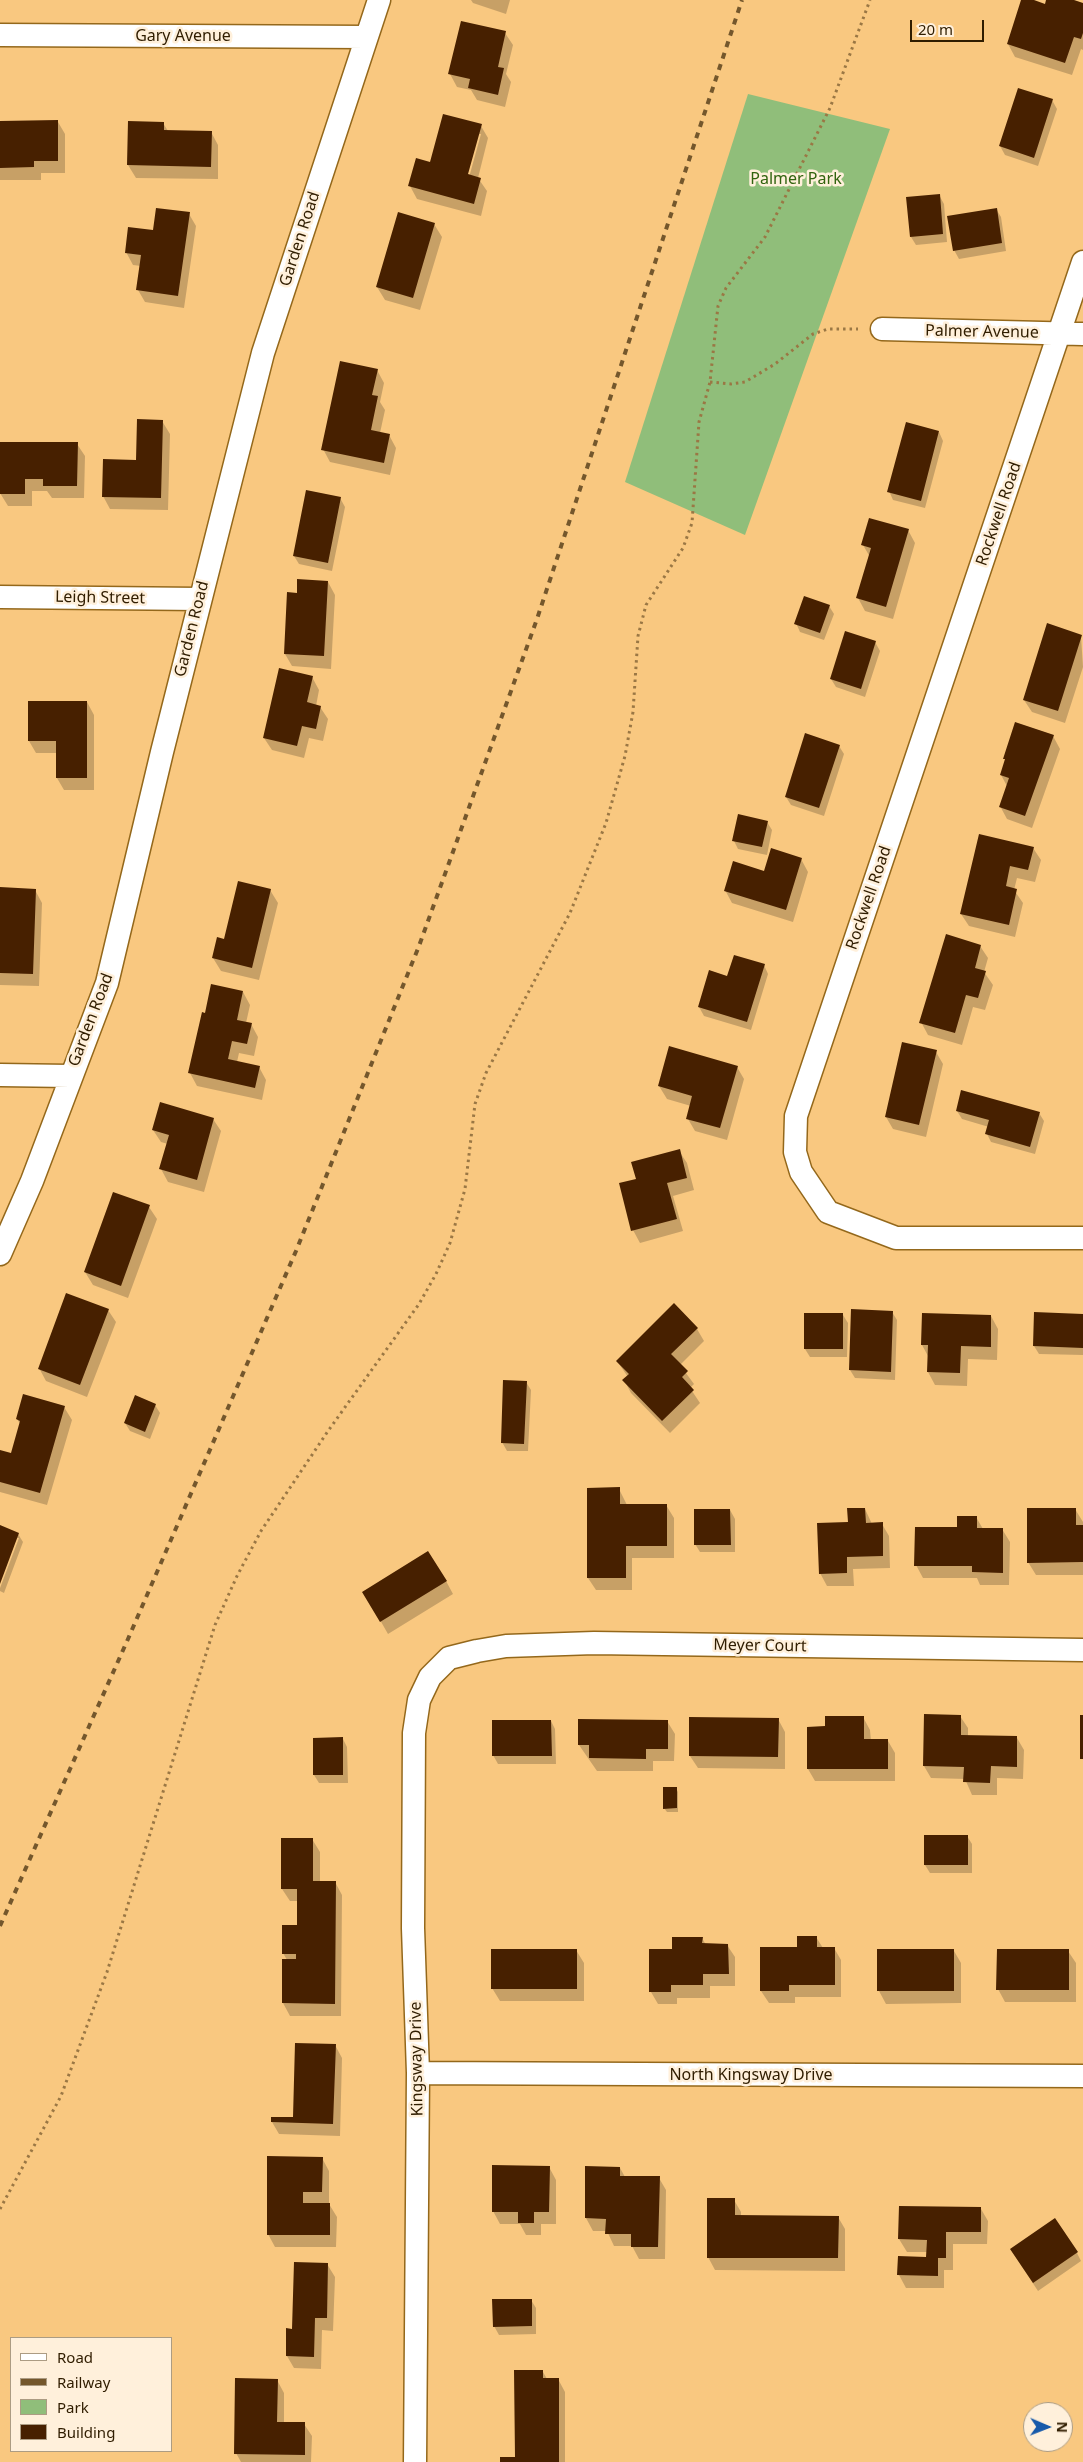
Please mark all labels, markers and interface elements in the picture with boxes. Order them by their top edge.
scale bar [913,10,987,42]
text: 20 m [918,19,953,39]
street label: Gary Avenue [135,26,231,46]
park label: Palmer Park [750,169,842,189]
street label: Garden Road [276,189,324,289]
street label: Palmer Avenue [925,321,1039,343]
street label: Rockwell Road [972,460,1026,568]
street label: Garden Road [171,579,213,679]
street label: Leigh Street [55,588,145,608]
street label: Rockwell Road [842,844,896,952]
street label: Garden Road [64,971,118,1069]
street label: Meyer Court [713,1636,807,1656]
street label: Kingsway Drive [406,2001,428,2117]
street label: North Kingsway Drive [669,2065,833,2085]
legend [10,2337,172,2452]
text: Road [57,2347,93,2367]
text: Railway [57,2372,110,2392]
text: Park [57,2397,89,2417]
north arrow [1023,2402,1073,2452]
text: N [1053,2421,1072,2433]
text: Building [57,2422,115,2442]

